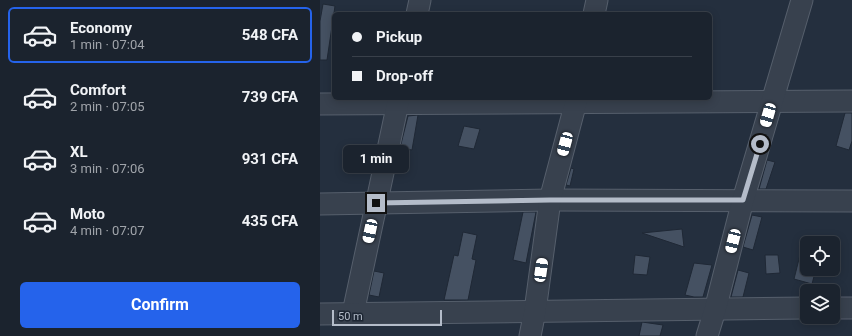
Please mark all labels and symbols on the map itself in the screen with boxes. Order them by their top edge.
car [759,102,777,128]
car [556,131,574,157]
route start [751,135,769,153]
callout: 1 min [343,145,409,173]
route end [367,194,385,212]
car [362,218,378,244]
car [724,228,742,254]
car [533,257,549,283]
scale bar [332,308,442,327]

